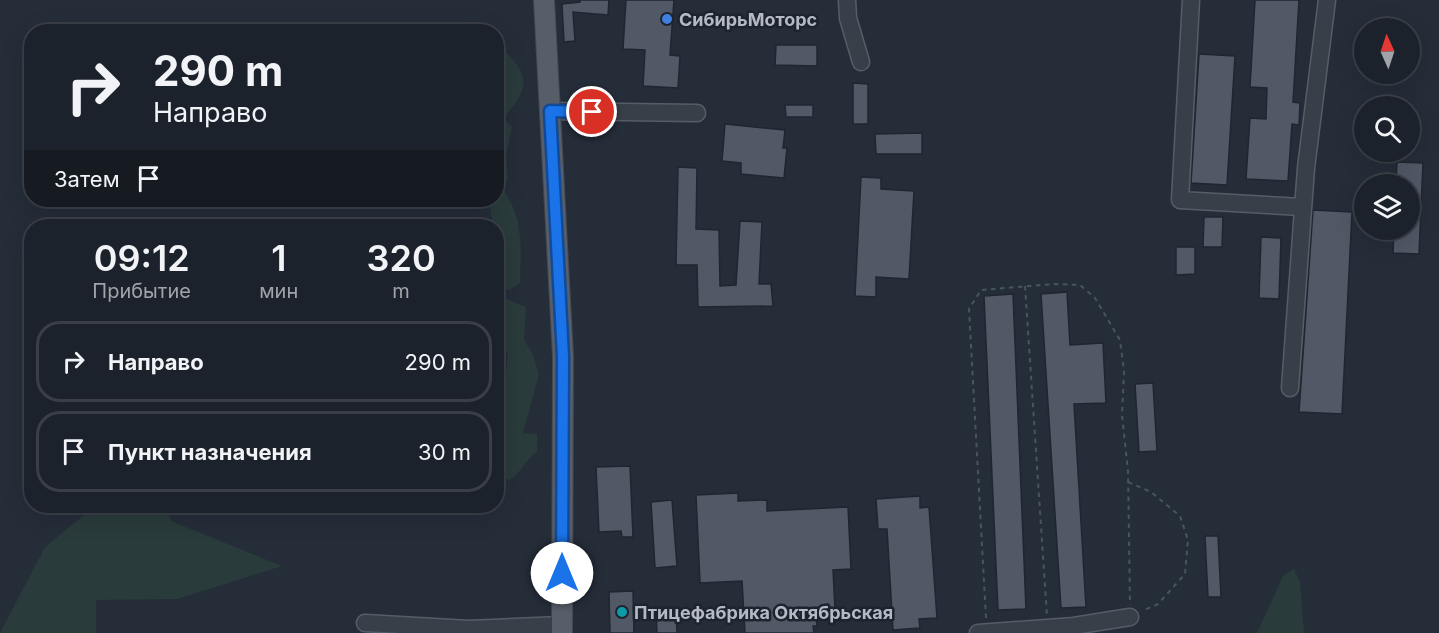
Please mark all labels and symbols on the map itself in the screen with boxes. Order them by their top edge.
place label: СибирьМоторс [679,9,817,30]
marker: СибирьМоторс [660,12,674,26]
north arrow [1354,18,1420,84]
pin [566,86,617,137]
position arrow [530,541,594,605]
place label: Птицефабрика Октябрьская [634,602,893,623]
marker: Птицефабрика Октябрьская [615,605,629,619]

